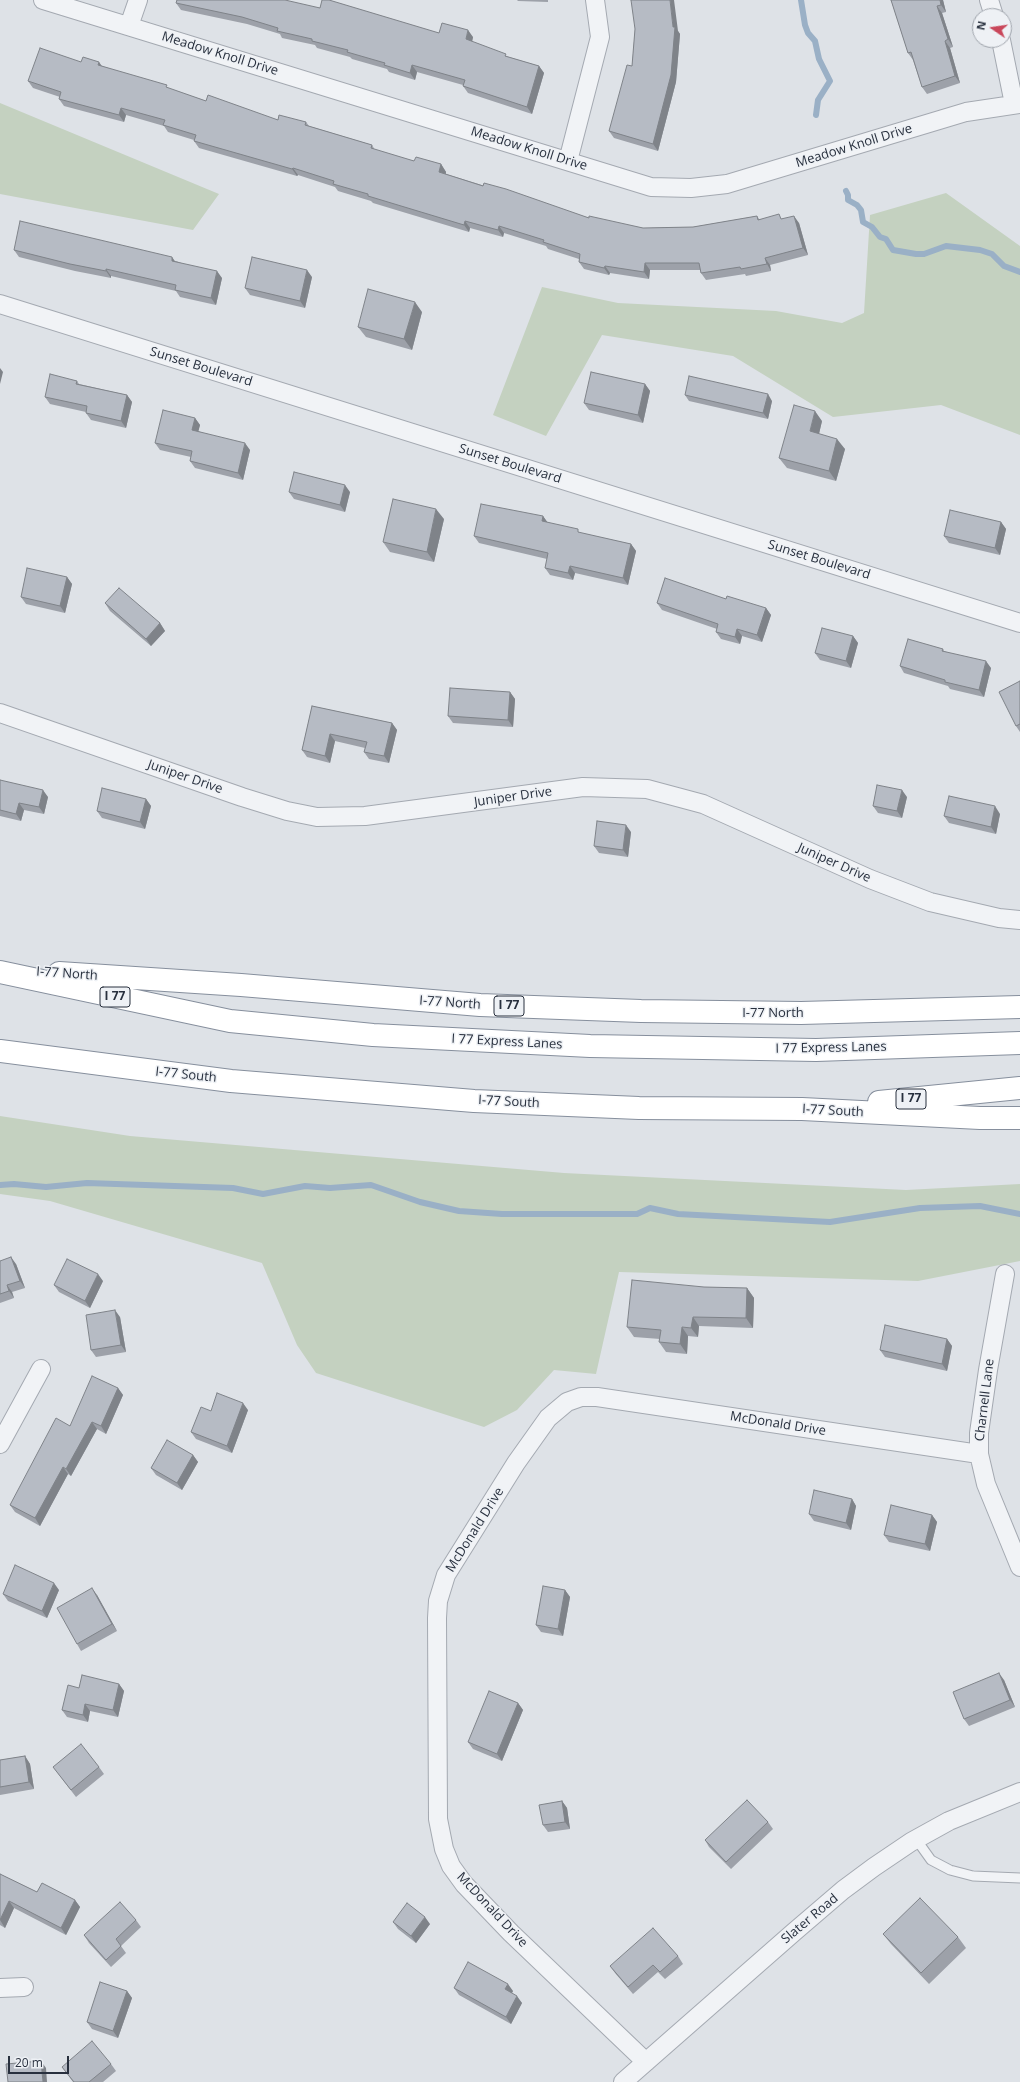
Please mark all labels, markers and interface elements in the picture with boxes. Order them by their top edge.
north arrow [972,8,1012,48]
text: N [972,19,989,31]
street label: Meadow Knoll Drive [160,29,280,79]
street label: Meadow Knoll Drive [794,121,914,171]
street label: Meadow Knoll Drive [469,124,589,174]
street label: Sunset Boulevard [148,344,254,390]
street label: Sunset Boulevard [457,441,563,487]
street label: Sunset Boulevard [766,537,872,583]
street label: Juniper Drive [145,757,225,797]
street label: Juniper Drive [473,784,553,810]
street label: Juniper Drive [795,840,873,886]
street label: I-77 North [36,964,98,984]
road number: I 77 [100,987,130,1007]
street label: I-77 North [419,993,481,1013]
road number: I 77 [494,996,524,1016]
street label: I-77 North [742,1005,804,1021]
street label: I 77 Express Lanes [451,1031,563,1053]
street label: I 77 Express Lanes [775,1039,887,1057]
street label: I-77 South [155,1064,217,1086]
road number: I 77 [896,1089,926,1109]
street label: I-77 South [478,1093,540,1111]
street label: I-77 South [802,1102,864,1120]
street label: Charnell Lane [972,1358,998,1442]
street label: McDonald Drive [729,1409,827,1439]
street label: McDonald Drive [443,1485,507,1575]
street label: McDonald Drive [453,1869,531,1951]
street label: Slater Road [778,1891,842,1947]
scale bar [10,2048,71,2074]
text: 20 m [15,2054,43,2071]

